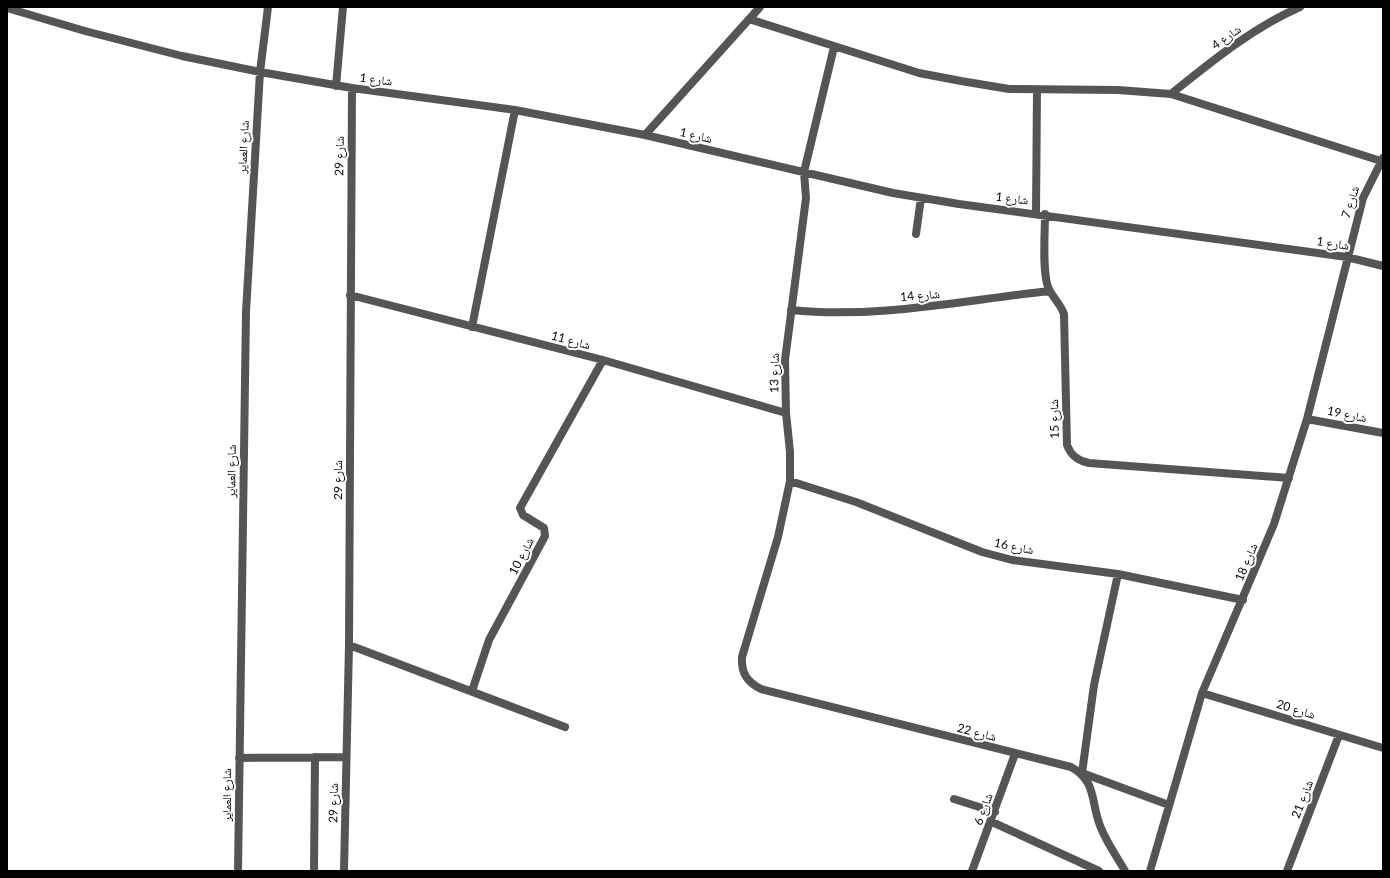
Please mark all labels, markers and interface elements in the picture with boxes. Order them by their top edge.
street label: شارع 4 [1208,21,1244,53]
street label: شارع 1 [359,70,393,89]
street label: شارع العماير [234,120,253,175]
street label: شارع 1 [678,124,714,147]
street label: شارع 29 [331,136,348,176]
street label: شارع 7 [1338,184,1363,220]
street label: شارع 1 [995,189,1029,208]
street label: شارع 1 [1315,233,1350,254]
street label: شارع 14 [900,286,941,305]
street label: شارع 11 [550,328,592,353]
street label: شارع 13 [766,353,783,393]
street label: شارع 15 [1046,399,1063,439]
street label: شارع 19 [1326,403,1368,426]
street label: شارع العماير [223,444,240,499]
street label: شارع 29 [330,460,346,500]
street label: شارع 10 [505,535,538,578]
street label: شارع 16 [993,535,1035,558]
street label: شارع 18 [1231,541,1262,584]
street label: شارع 20 [1274,696,1317,723]
street label: شارع 22 [956,720,998,745]
street label: شارع العماير [219,768,235,823]
street label: شارع 21 [1288,778,1317,821]
street label: شارع 29 [325,783,342,823]
street label: شارع 6 [970,791,997,827]

